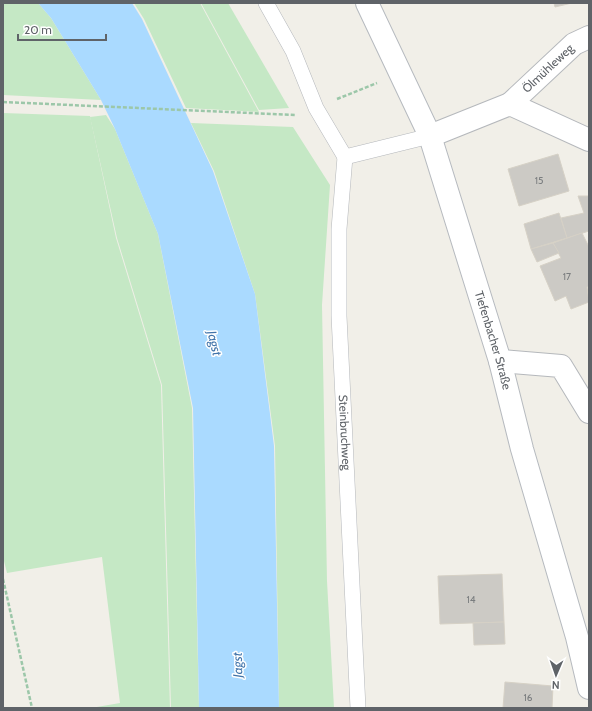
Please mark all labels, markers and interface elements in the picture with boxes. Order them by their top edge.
scale bar [18,16,106,42]
text: 20 m [24,22,52,37]
street label: Ölmühleweg [519,40,577,96]
house number: 15 [535,174,543,187]
house number: 17 [563,270,571,283]
street label: Tiefenbacher Straße [472,289,515,391]
water label: Jagst [204,328,226,358]
street label: Steinbruchweg [336,394,355,472]
house number: 14 [466,593,476,606]
water label: Jagst [229,651,245,679]
north arrow [536,655,576,695]
text: N [552,678,560,692]
house number: 16 [524,691,533,704]

